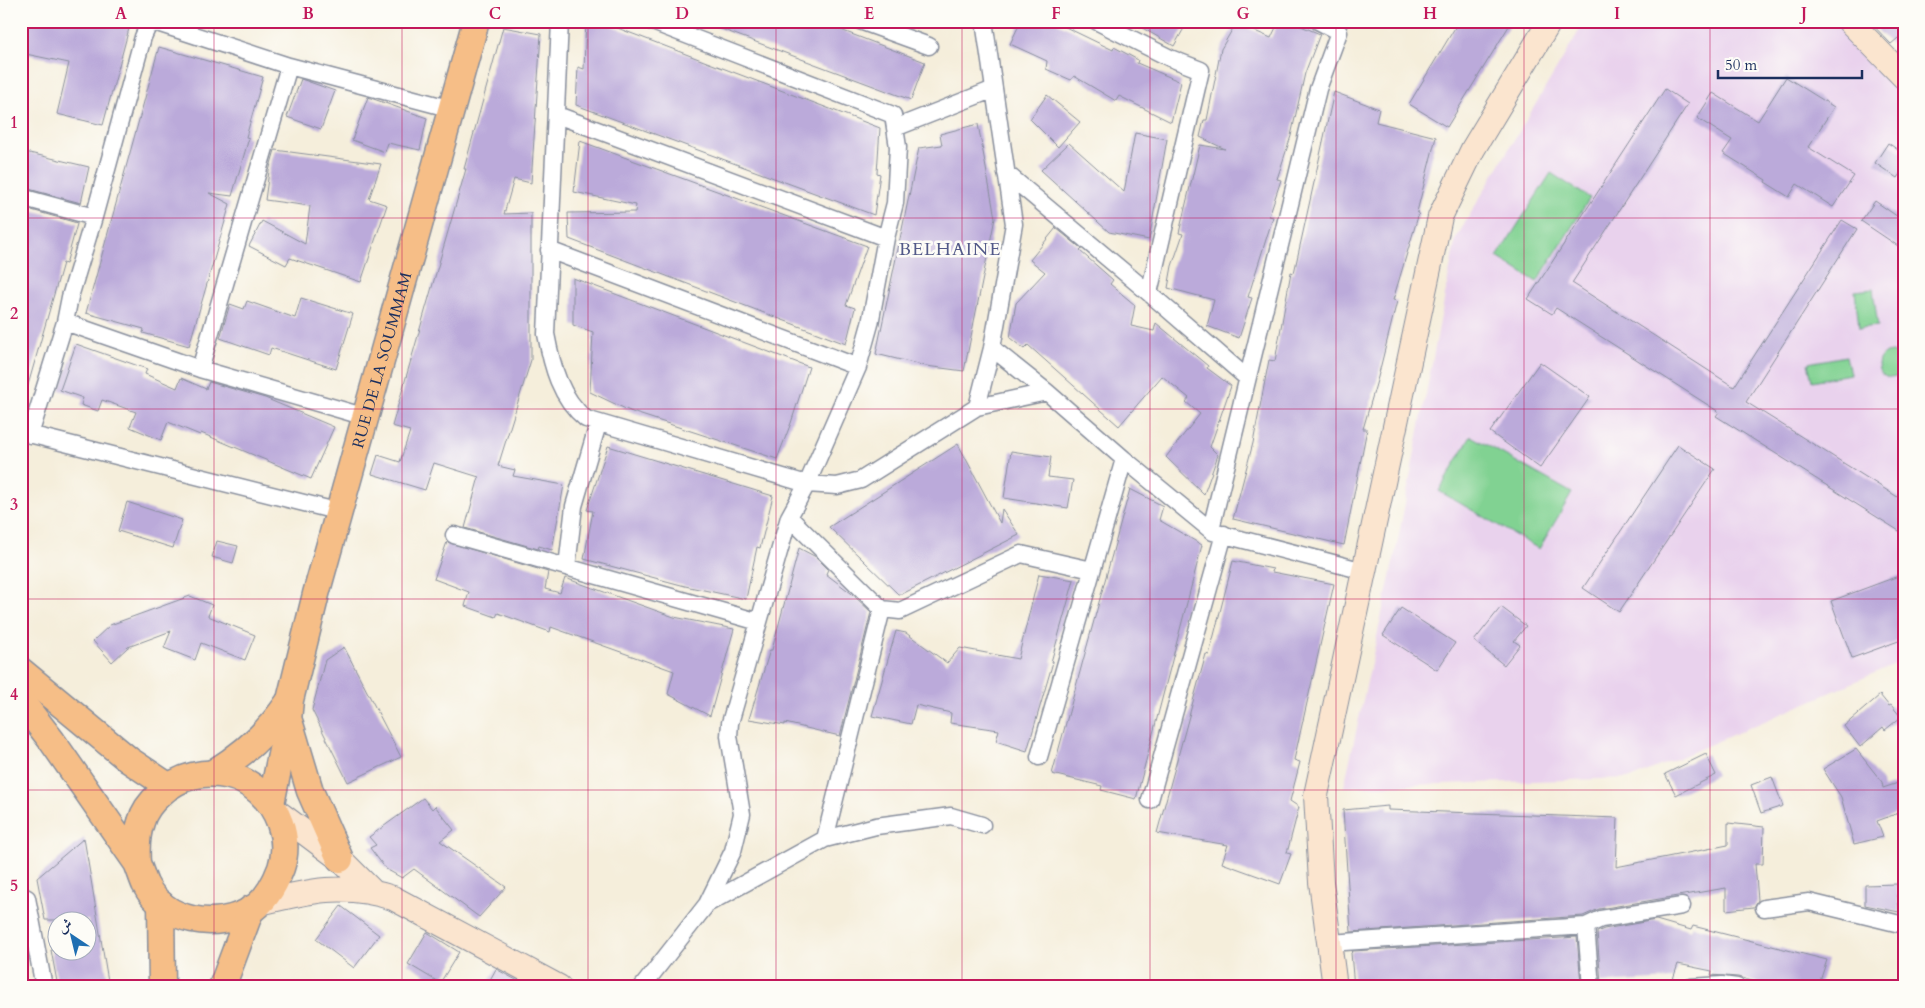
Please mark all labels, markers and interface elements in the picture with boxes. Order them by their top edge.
text: A [115,3,127,25]
text: B [302,3,314,25]
text: C [489,3,501,25]
text: D [675,3,689,25]
text: E [864,3,874,25]
text: F [1051,3,1061,25]
text: G [1236,3,1250,25]
text: H [1423,3,1437,25]
text: I [1614,3,1620,25]
text: J [1799,3,1807,25]
scale bar [1718,48,1861,80]
text: 50 m [1725,55,1757,75]
text: 1 [10,112,18,134]
district label: BELHAINE [899,237,1001,262]
street label: RUE DE LA SOUMMAM [347,269,417,451]
text: 2 [10,303,18,325]
text: 3 [10,494,18,516]
text: 4 [10,684,18,706]
text: 5 [10,875,18,897]
north arrow [48,910,98,960]
text: ش [54,914,76,938]

